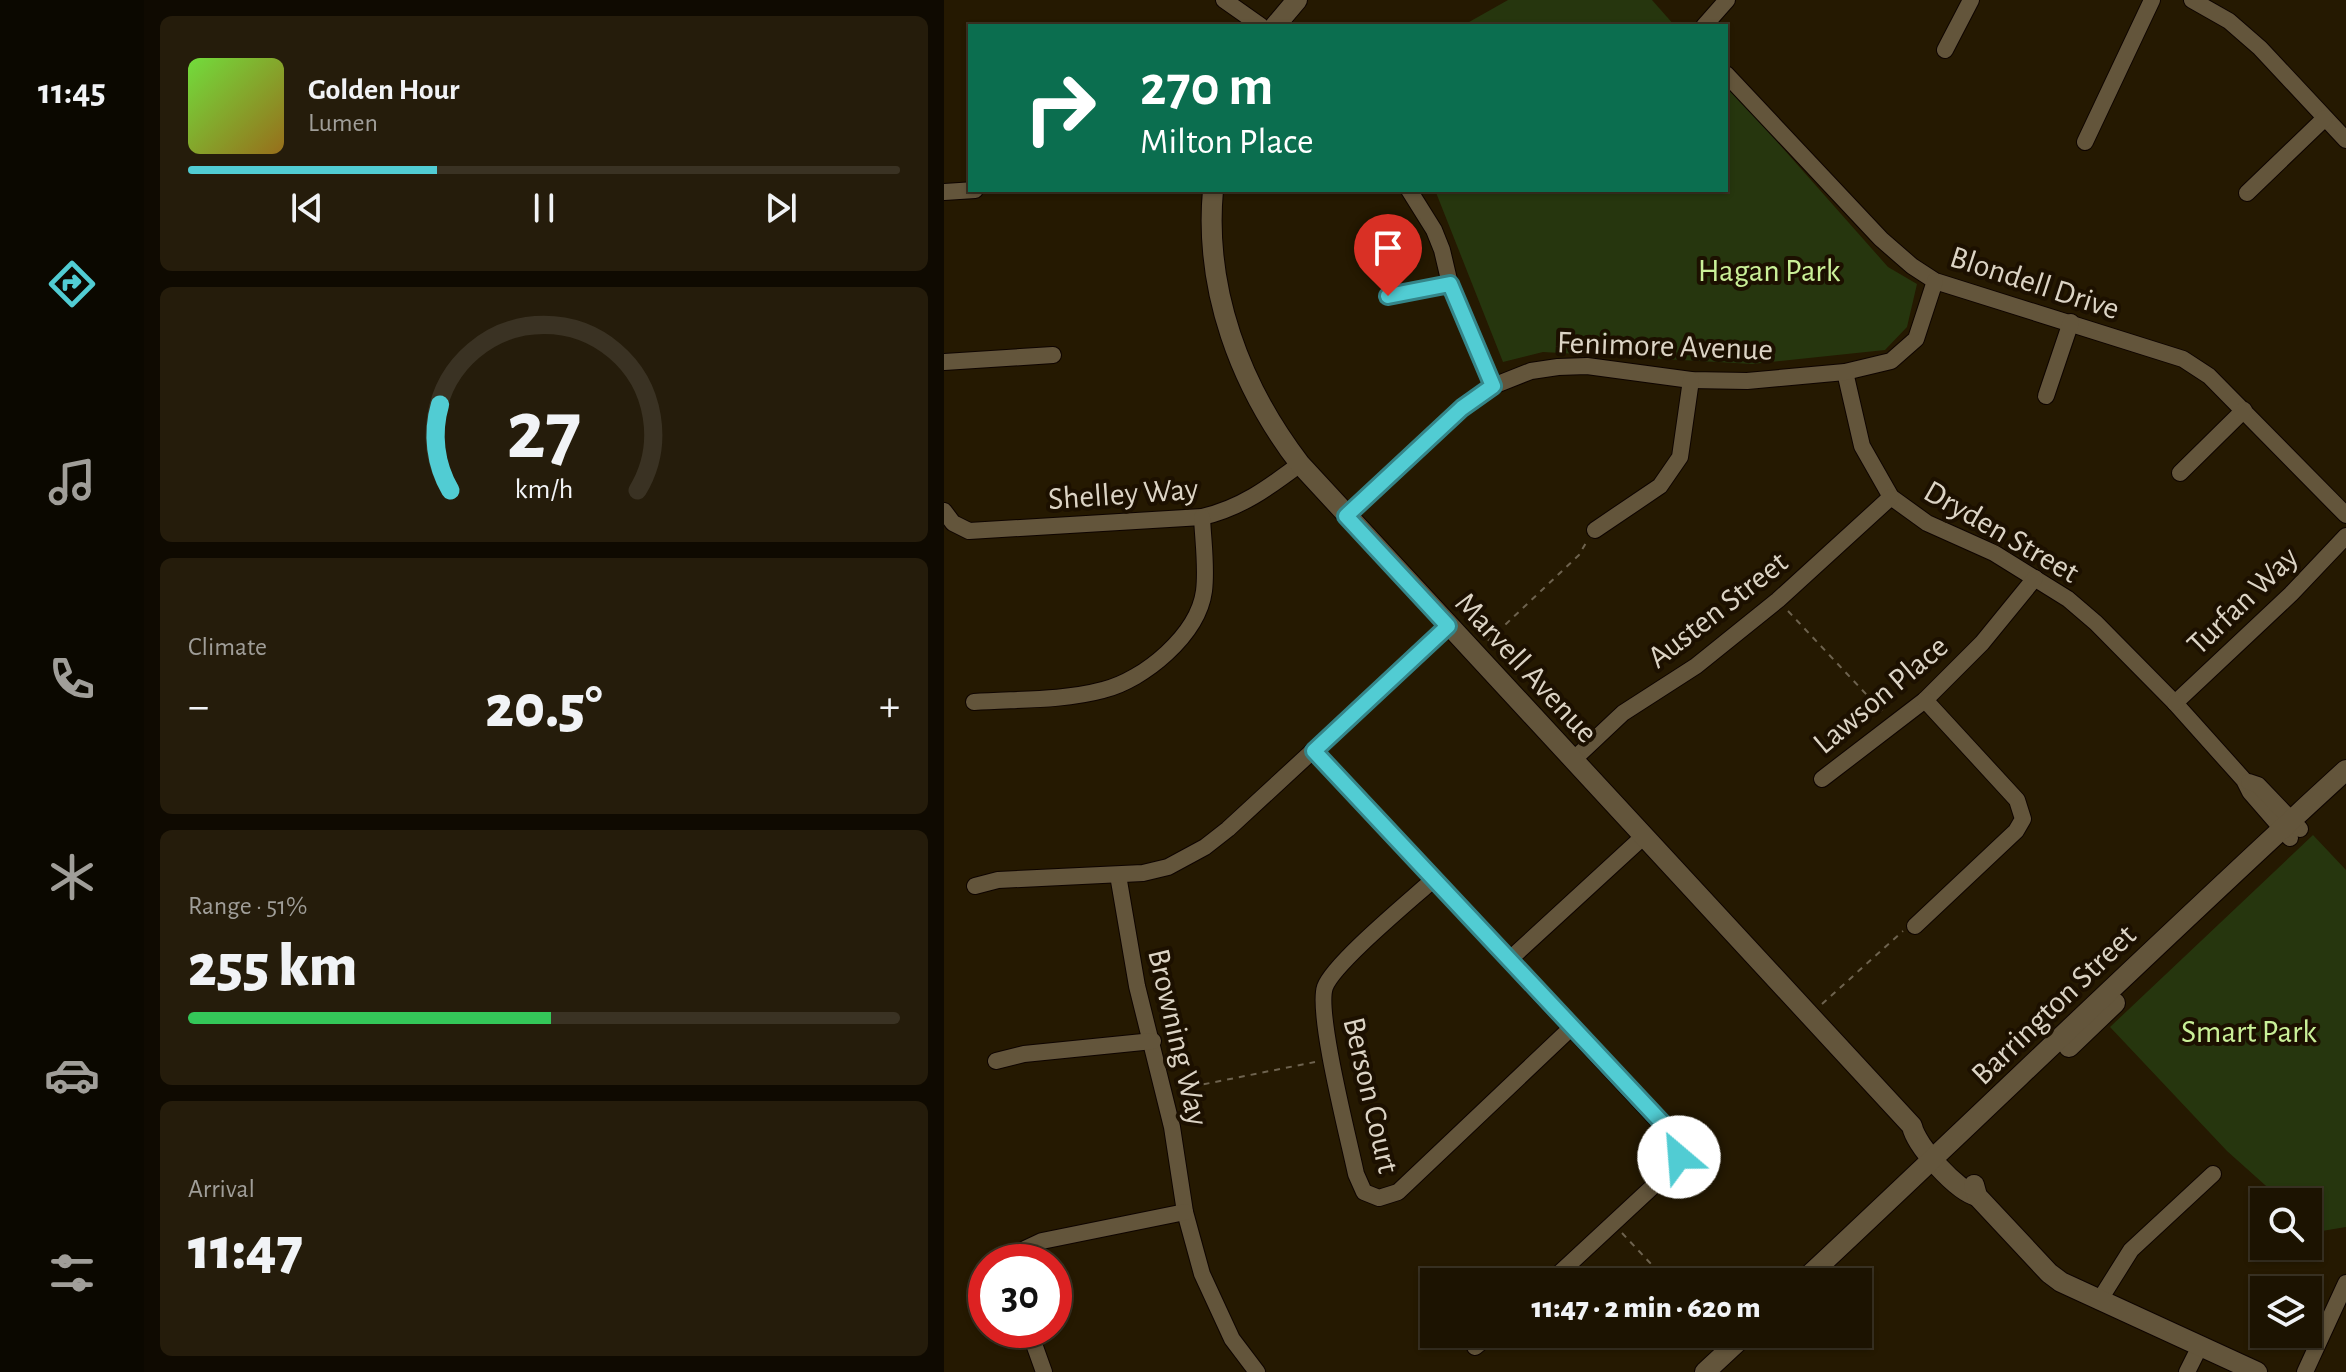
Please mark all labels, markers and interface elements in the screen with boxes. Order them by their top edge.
icon: right [1008,56,1112,160]
text: 270 m [1140,59,1273,115]
text: 11:45 [38,74,106,110]
text: Golden Hour [308,75,460,105]
text: Lumen [308,110,378,136]
text: Milton Place [1140,124,1313,160]
icon: previous [285,186,329,230]
icon: pause [522,186,566,230]
icon: next [759,186,803,230]
pin [1354,214,1422,296]
icon: arrive [1366,226,1410,270]
street label: Blondell Drive [1946,241,2123,325]
park label: Hagan Park [1698,255,1841,287]
icon: directions [44,256,100,312]
street label: Fenimore Avenue [1556,326,1774,366]
text: 27 [506,389,582,473]
icon: music [44,454,100,510]
street label: Shelley Way [1047,473,1200,515]
text: km/h [515,475,573,504]
street label: Dryden Street [1919,475,2084,589]
street label: Turfan Way [2181,540,2304,661]
street label: Austen Street [1642,546,1794,674]
street label: Marvell Avenue [1449,586,1604,749]
street label: Lawson Place [1807,630,1954,760]
text: Climate [188,634,267,660]
icon: phone [44,651,100,707]
text: 20.5° [485,678,603,738]
text: − [188,685,209,729]
text: + [879,685,900,729]
icon: climate [44,849,100,905]
text: Range · 51% [188,893,308,919]
street label: Barrington Street [1965,919,2142,1091]
text: 255 km [188,937,357,997]
street label: Browning Way [1142,946,1214,1129]
street label: Berson Court [1338,1014,1405,1176]
park label: Smart Park [2181,1016,2317,1048]
icon: car [44,1047,100,1103]
position arrow [1637,1115,1721,1199]
text: Arrival [188,1176,255,1202]
map controls [2250,1188,2322,1348]
button: search [2250,1188,2322,1260]
text: 11:47 [188,1220,303,1280]
speed limit sign: 30 [968,1244,1072,1348]
icon: filters [44,1245,100,1301]
button: layers [2250,1276,2322,1348]
text: 11:47 · 2 min · 620 m [1531,1293,1761,1323]

